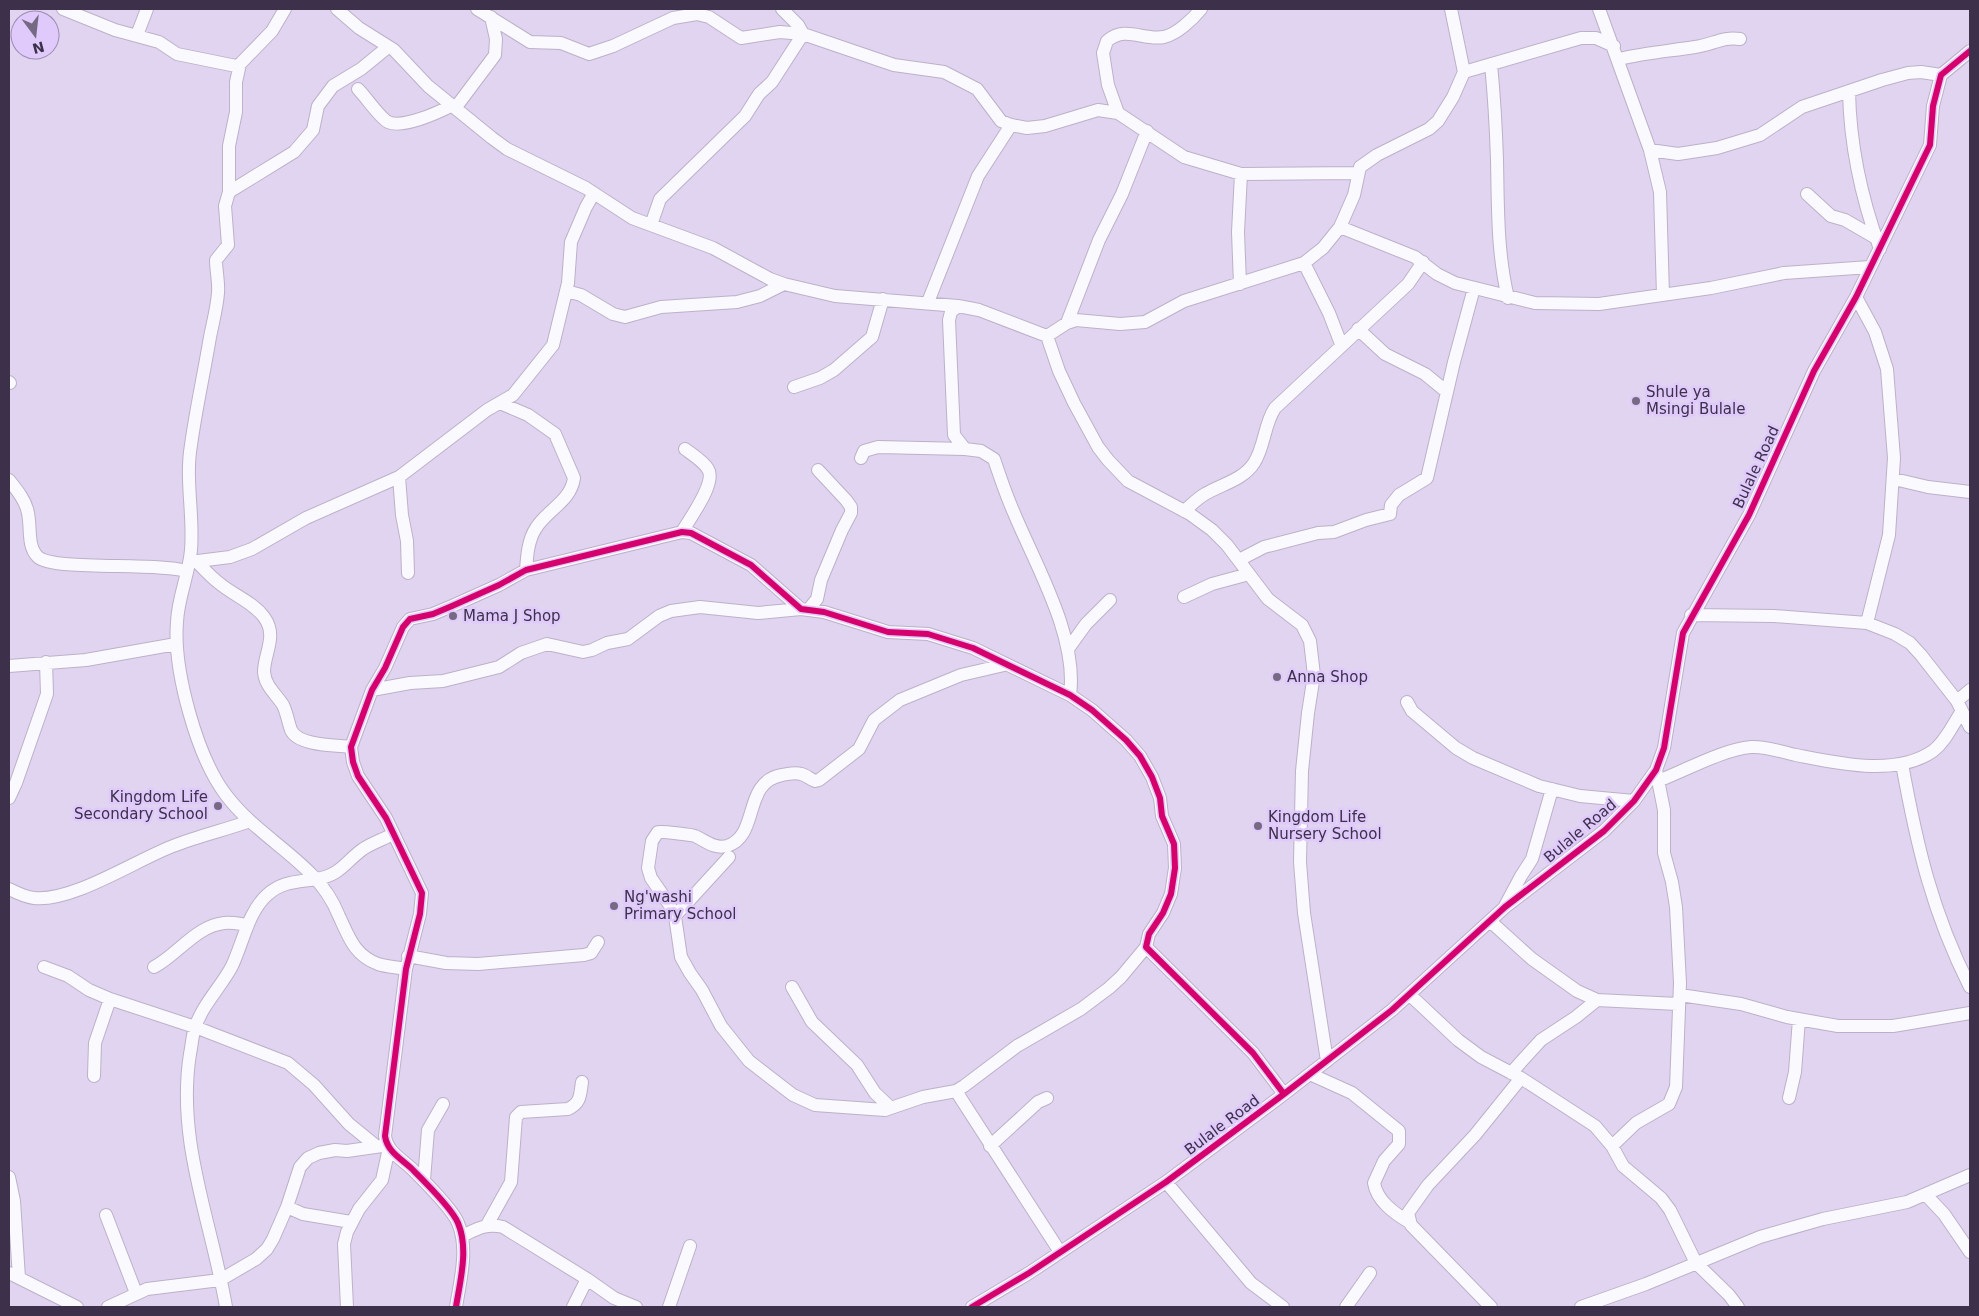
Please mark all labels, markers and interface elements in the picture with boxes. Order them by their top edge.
north arrow [10,10,60,60]
text: N [31,38,46,57]
place label: Shule ya Msingi Bulale [1646,383,1745,418]
marker: Shule ya Msingi Bulale [1630,395,1642,407]
street label: Bulale Road [1729,423,1783,511]
place label: Mama J Shop [463,607,561,625]
marker: Mama J Shop [447,610,459,622]
place label: Anna Shop [1287,668,1368,686]
marker: Anna Shop [1271,671,1283,683]
place label: Kingdom Life Secondary School [74,788,208,823]
street label: Bulale Road [1540,796,1620,866]
marker: Kingdom Life Secondary School [212,800,224,812]
place label: Kingdom Life Nursery School [1268,808,1382,843]
marker: Kingdom Life Nursery School [1252,820,1264,832]
place label: Ng'washi Primary School [624,888,737,923]
marker: Ng'washi Primary School [608,900,620,912]
street label: Bulale Road [1181,1091,1263,1159]

